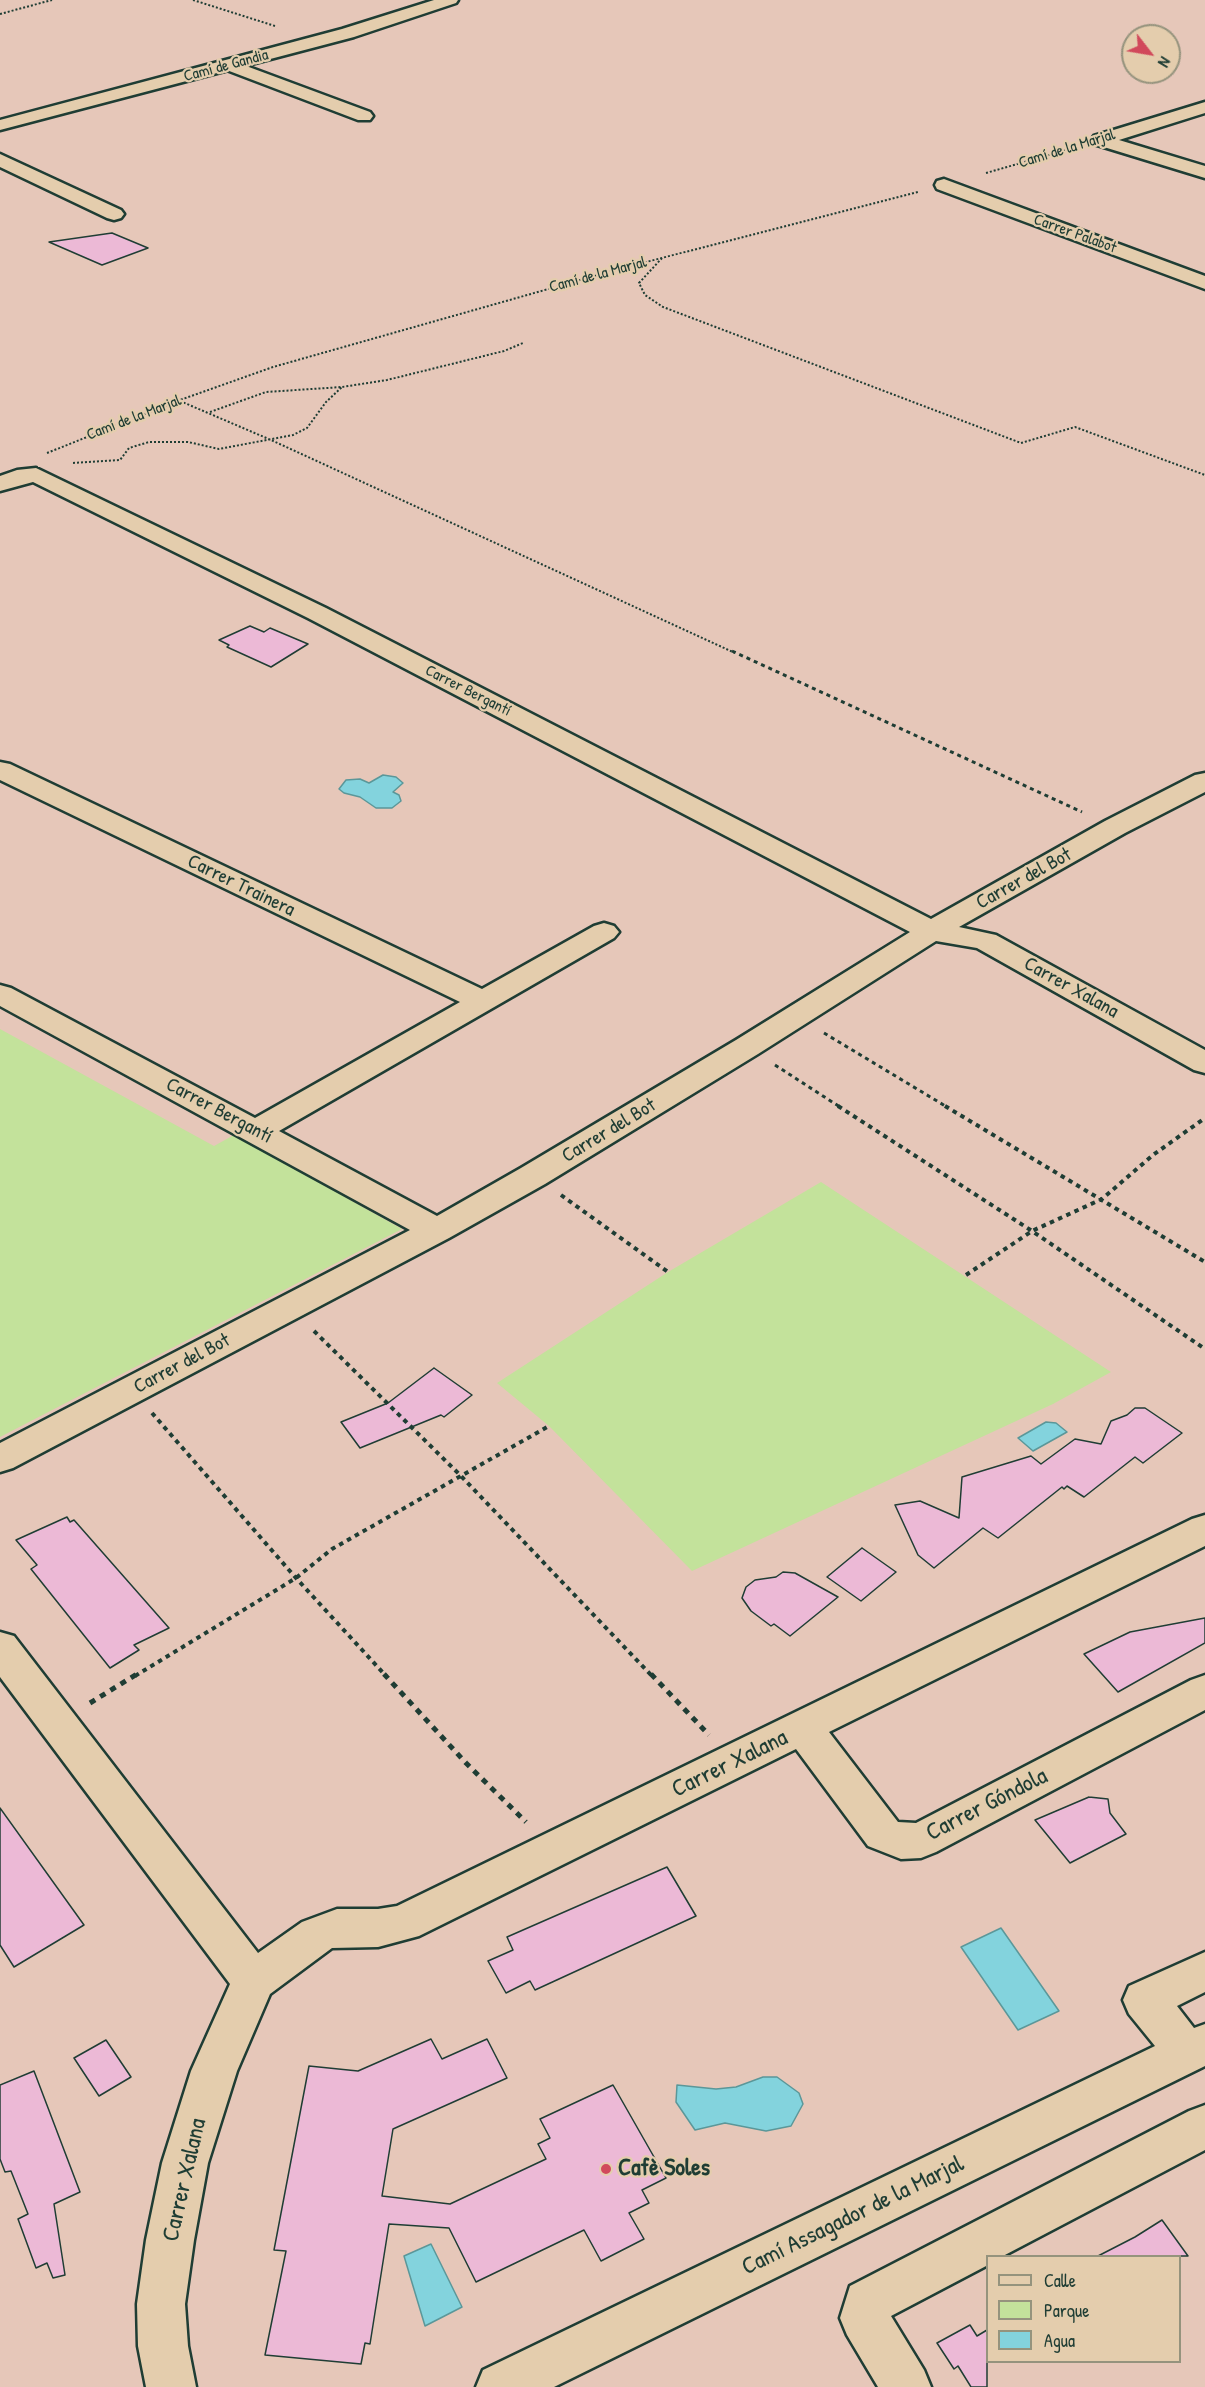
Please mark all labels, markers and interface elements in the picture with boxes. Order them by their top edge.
north arrow [1121,24,1181,84]
street label: Camí de Gandia [182,46,270,86]
text: N [1153,53,1176,72]
street label: Camí de la Marjal [1016,125,1118,173]
street label: Carrer Palabot [1031,210,1119,258]
street label: Camí de la Marjal [547,253,649,297]
street label: Camí de la Marjal [84,391,184,445]
street label: Carrer Bergantí [422,661,514,721]
street label: Carrer del Bot [972,843,1076,915]
street label: Carrer Trainera [183,850,299,922]
street label: Carrer Xalana [1020,952,1122,1024]
street label: Carrer Bergantí [162,1073,276,1149]
street label: Carrer del Bot [558,1094,660,1168]
street label: Carrer del Bot [130,1329,234,1399]
street label: Carrer Xalana [667,1724,793,1804]
street label: Carrer Góndola [922,1762,1052,1848]
street label: Carrer Xalana [157,2116,213,2244]
street label: Camí Assagador de la Marjal [737,2150,969,2282]
place label: Cafè Soles [618,2155,710,2183]
marker: Cafè Soles [599,2162,613,2176]
legend [986,2255,1181,2363]
text: Calle [1044,2268,1076,2293]
text: Parque [1044,2298,1089,2323]
text: Agua [1044,2328,1075,2353]

